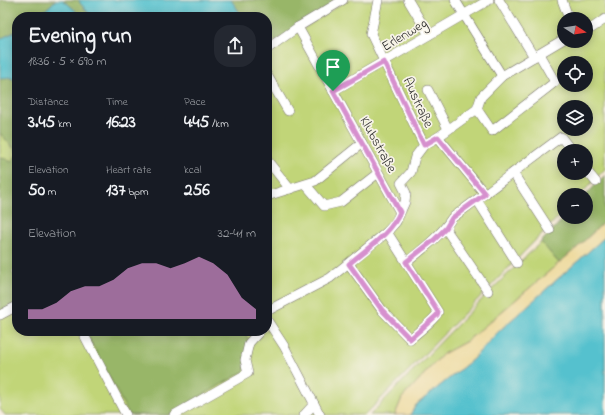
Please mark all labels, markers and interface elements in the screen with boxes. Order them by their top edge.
north arrow [557,12,593,48]
map controls [557,12,593,224]
street label: Erlenweg [378,13,432,58]
text: Evening run [28,21,132,53]
button: share [214,25,256,67]
pin [316,50,350,91]
text: 18:36 · 5 × 690 m [28,52,107,71]
icon: arrive [322,56,344,78]
button: locate [557,56,593,92]
street label: Austraße [397,74,439,132]
text: Distance [28,94,69,110]
text: Time [106,94,128,110]
text: Pace [184,94,205,110]
button: layers [557,100,593,136]
text: 3.45 [28,110,55,135]
text: 16:23 [106,110,136,135]
text: 4:45 [184,110,209,135]
street label: Klubstraße [354,113,402,177]
text: km [55,116,71,132]
text: /km [209,116,229,132]
button: + [557,144,593,180]
text: Elevation [28,162,68,178]
text: Heart rate [106,162,151,178]
text: kcal [184,162,202,178]
text: 50 [28,178,45,203]
text: 137 [106,178,125,203]
text: 256 [184,178,210,203]
text: m [45,184,56,200]
text: bpm [125,184,149,200]
button: − [557,188,593,224]
text: Elevation [28,224,76,243]
text: 32–41 m [218,224,256,243]

